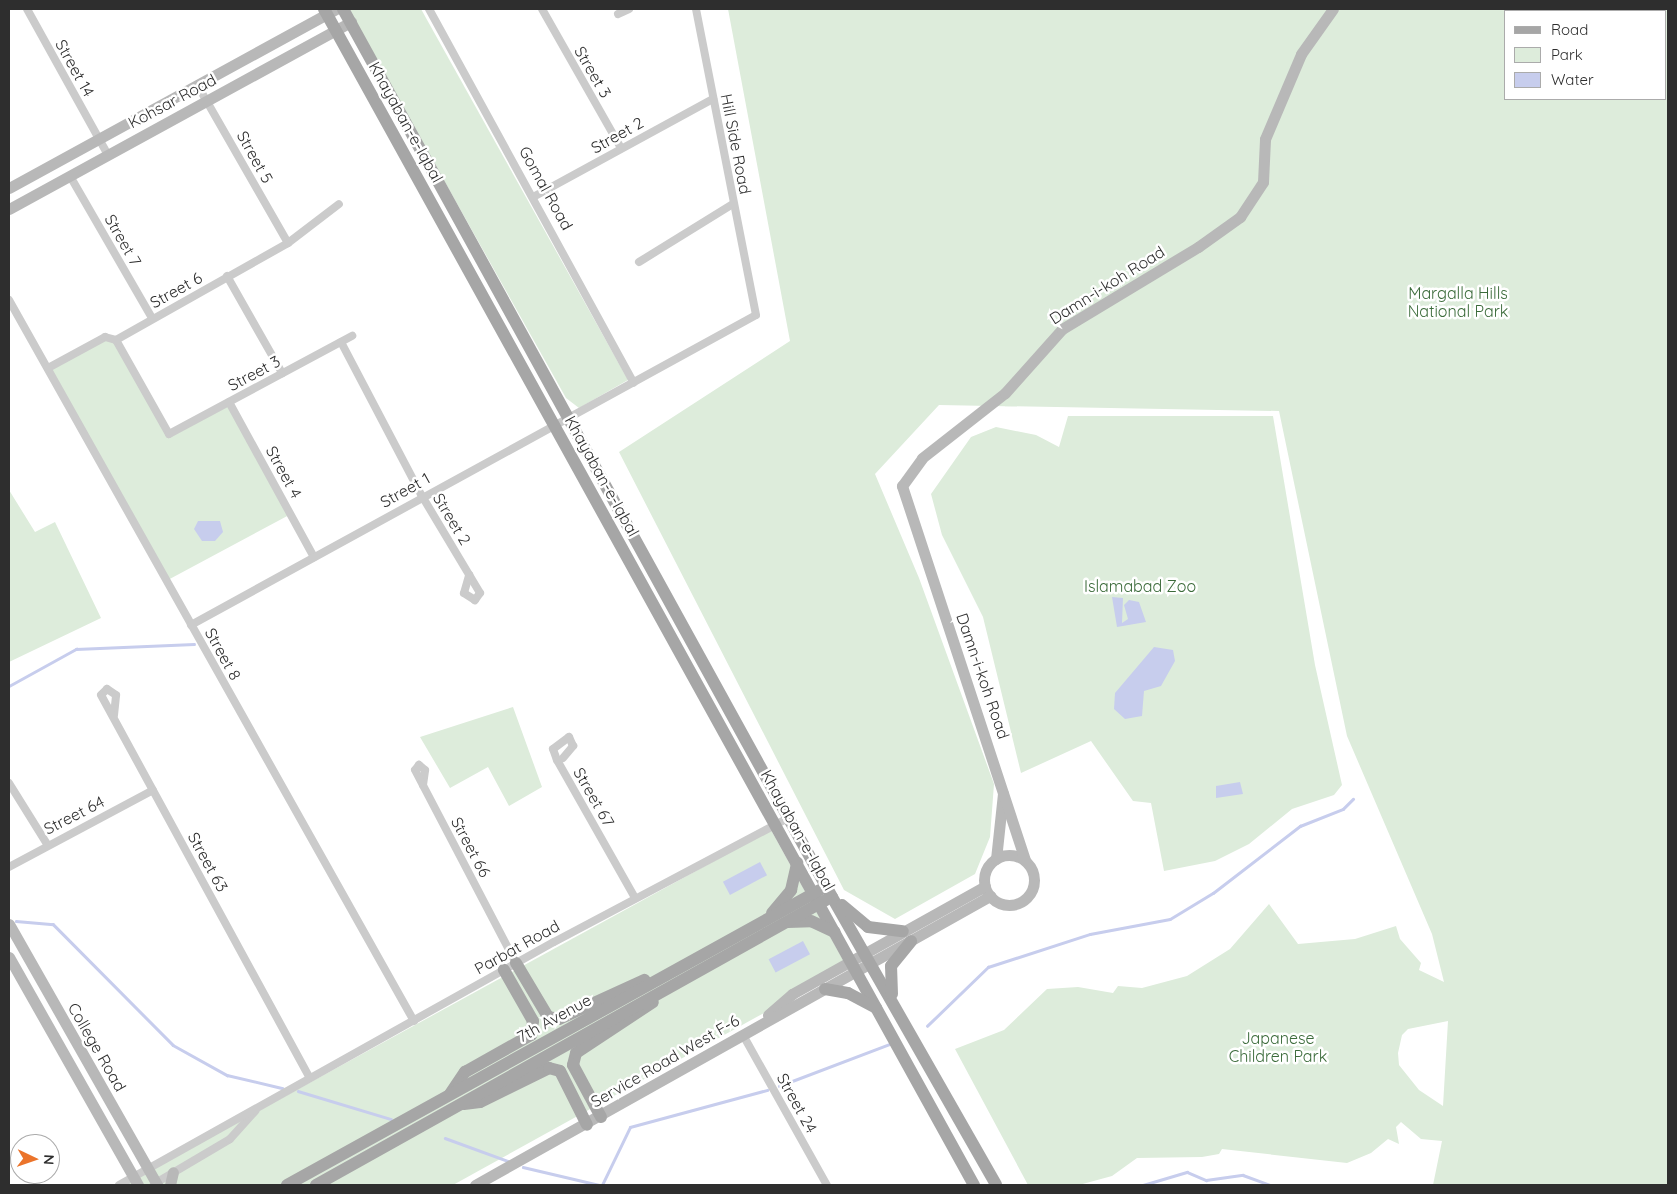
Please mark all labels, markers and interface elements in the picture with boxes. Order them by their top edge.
legend [1504,10,1667,100]
text: Road [1551,20,1588,39]
street label: Street 14 [52,36,98,100]
street label: Street 3 [571,43,615,101]
text: Park [1551,45,1583,64]
street label: Khayaban-e-Iqbal [365,58,447,186]
street label: Kohsar Road [125,70,219,132]
text: Water [1551,70,1594,89]
street label: Hill Side Road [717,92,755,196]
street label: Street 2 [587,113,647,157]
street label: Street 5 [233,127,277,187]
street label: Gomal Road [515,143,577,233]
street label: Street 7 [101,211,145,269]
street label: Damn-i-koh Road [1046,242,1168,328]
street label: Street 6 [147,268,205,312]
park label: Margalla Hills National Park [1408,283,1508,321]
street label: Street 3 [225,351,283,395]
street label: Khayaban-e-Iqbal [561,412,643,540]
street label: Street 4 [262,443,306,501]
street label: Street 1 [377,469,433,511]
street label: Street 2 [429,490,475,548]
park label: Islamabad Zoo [1084,576,1196,596]
street label: Damn-i-koh Road [952,610,1014,742]
street label: Street 8 [201,625,245,683]
street label: Street 67 [569,764,619,830]
street label: Khayaban-e-Iqbal [757,766,839,894]
street label: Street 64 [41,792,107,838]
street label: Street 66 [447,814,495,880]
street label: Street 63 [184,829,232,895]
street label: Parbat Road [471,916,563,978]
street label: 7th Avenue [514,990,594,1046]
street label: College Road [64,999,130,1095]
street label: Service Road West F-6 [587,1011,743,1111]
park label: Japanese Children Park [1229,1028,1327,1066]
street label: Street 24 [773,1070,821,1136]
north arrow [10,1134,60,1184]
text: N [40,1154,58,1165]

